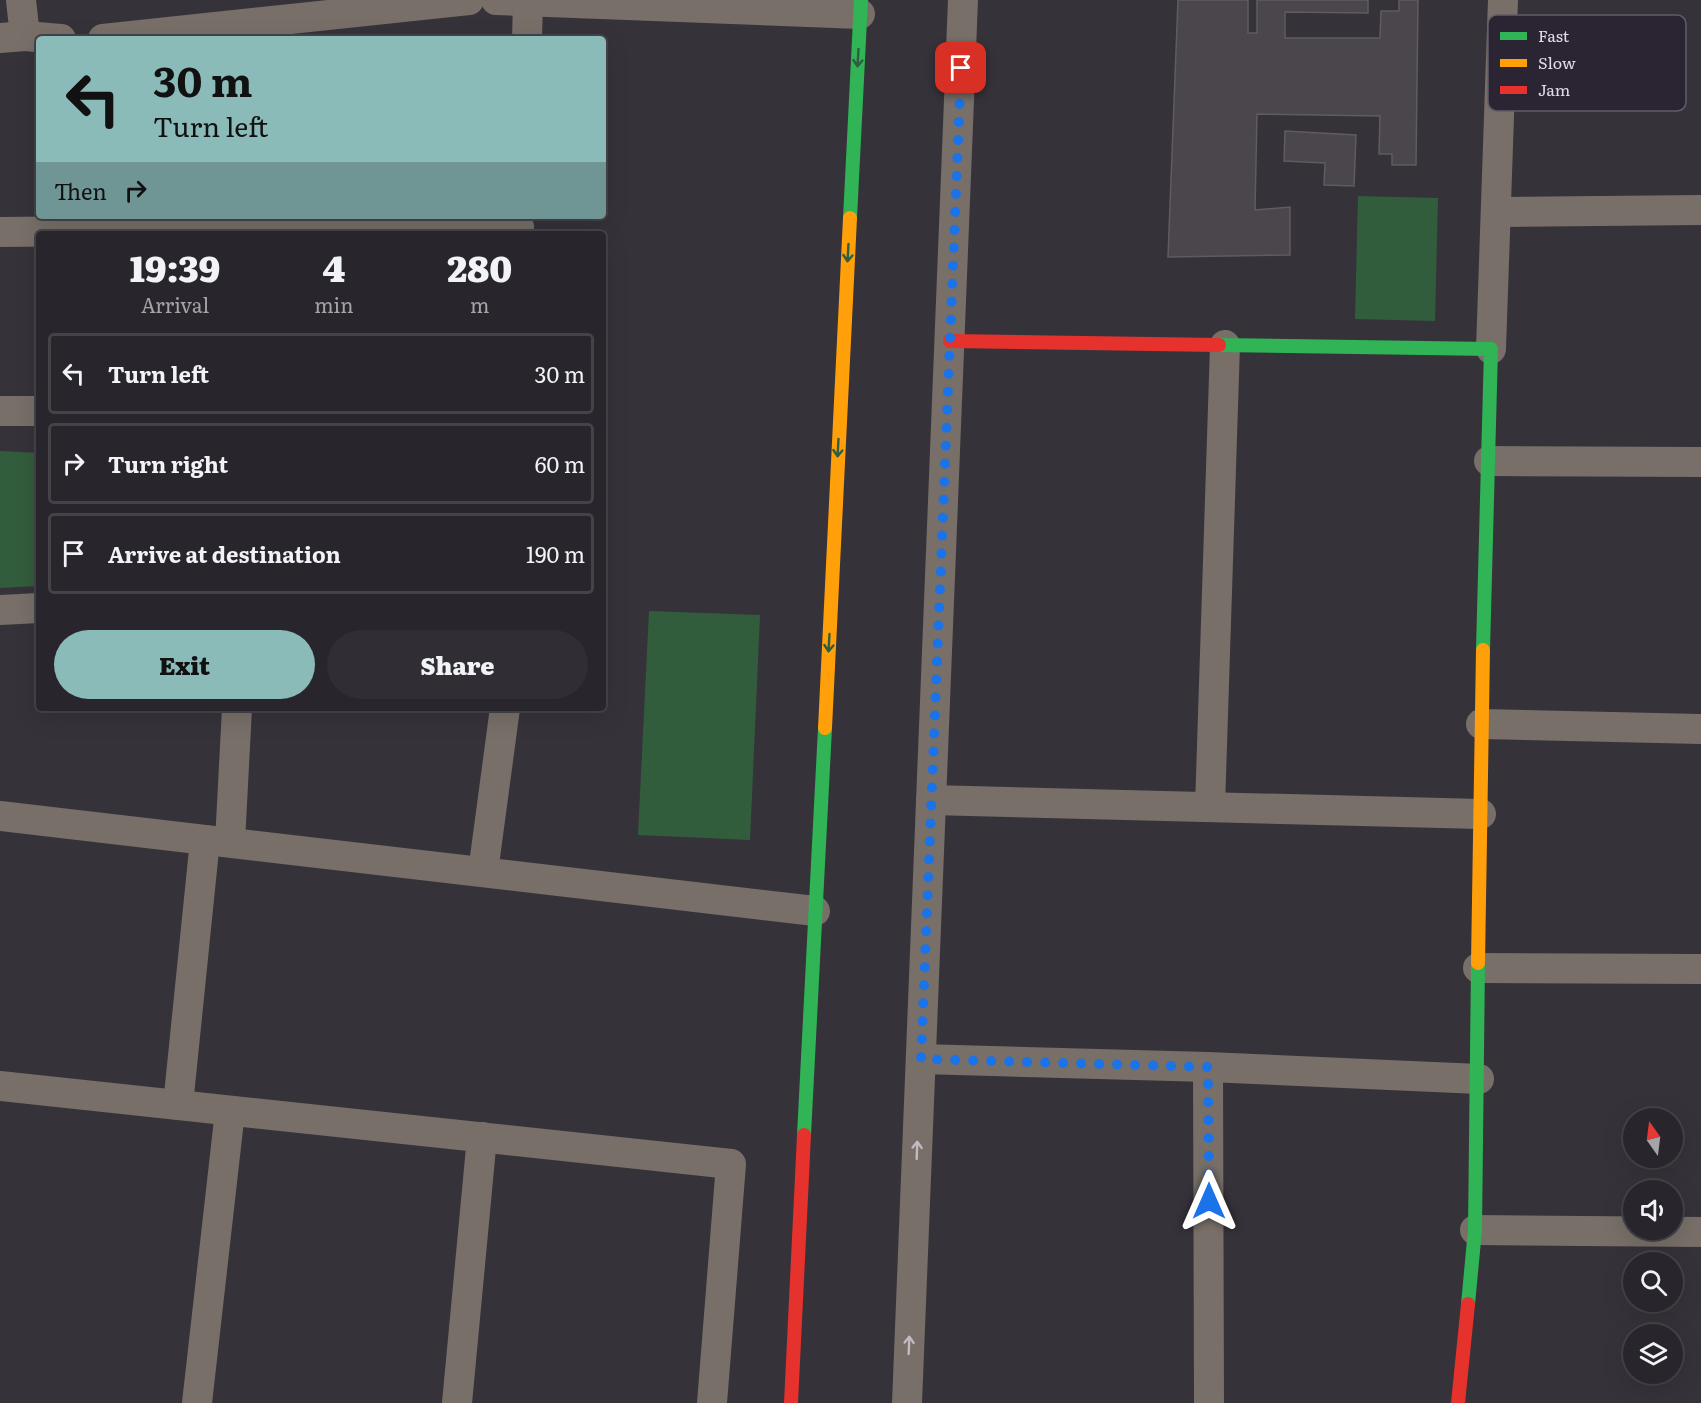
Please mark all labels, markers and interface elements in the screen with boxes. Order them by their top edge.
legend [1488,15,1686,111]
text: Fast [1538,23,1570,47]
pin [935,42,986,93]
text: 30 m [153,48,253,110]
one-way arrow [852,48,863,68]
text: Slow [1538,50,1576,74]
icon: arrive [944,51,977,84]
icon: left [54,60,132,138]
text: Jam [1538,77,1571,101]
text: Turn left [153,105,268,145]
text: Then [54,174,107,207]
icon: right [119,174,152,207]
text: 19:39 [130,240,220,293]
text: 4 [322,240,345,293]
text: 280 [447,240,512,293]
one-way arrow [843,243,854,263]
text: Arrival [141,289,209,319]
text: min [314,289,353,319]
text: m [470,289,489,319]
icon: left [57,357,90,390]
text: Turn left [108,357,209,390]
text: 30 m [535,357,585,390]
one-way arrow [833,437,844,457]
icon: right [57,447,90,480]
text: Turn right [108,447,228,480]
text: 60 m [535,447,585,480]
icon: arrive [57,537,90,570]
text: Arrive at destination [108,537,341,570]
text: 190 m [526,537,585,570]
button: Exit [54,630,315,699]
button: Share [327,630,588,699]
one-way arrow [823,632,834,652]
north arrow [1623,1108,1683,1168]
map controls [1623,1108,1683,1384]
one-way arrow [912,1140,923,1160]
position arrow [1177,1169,1241,1233]
button: sound [1623,1180,1683,1240]
button: search [1623,1252,1683,1312]
button: layers [1623,1324,1683,1384]
one-way arrow [904,1335,915,1355]

